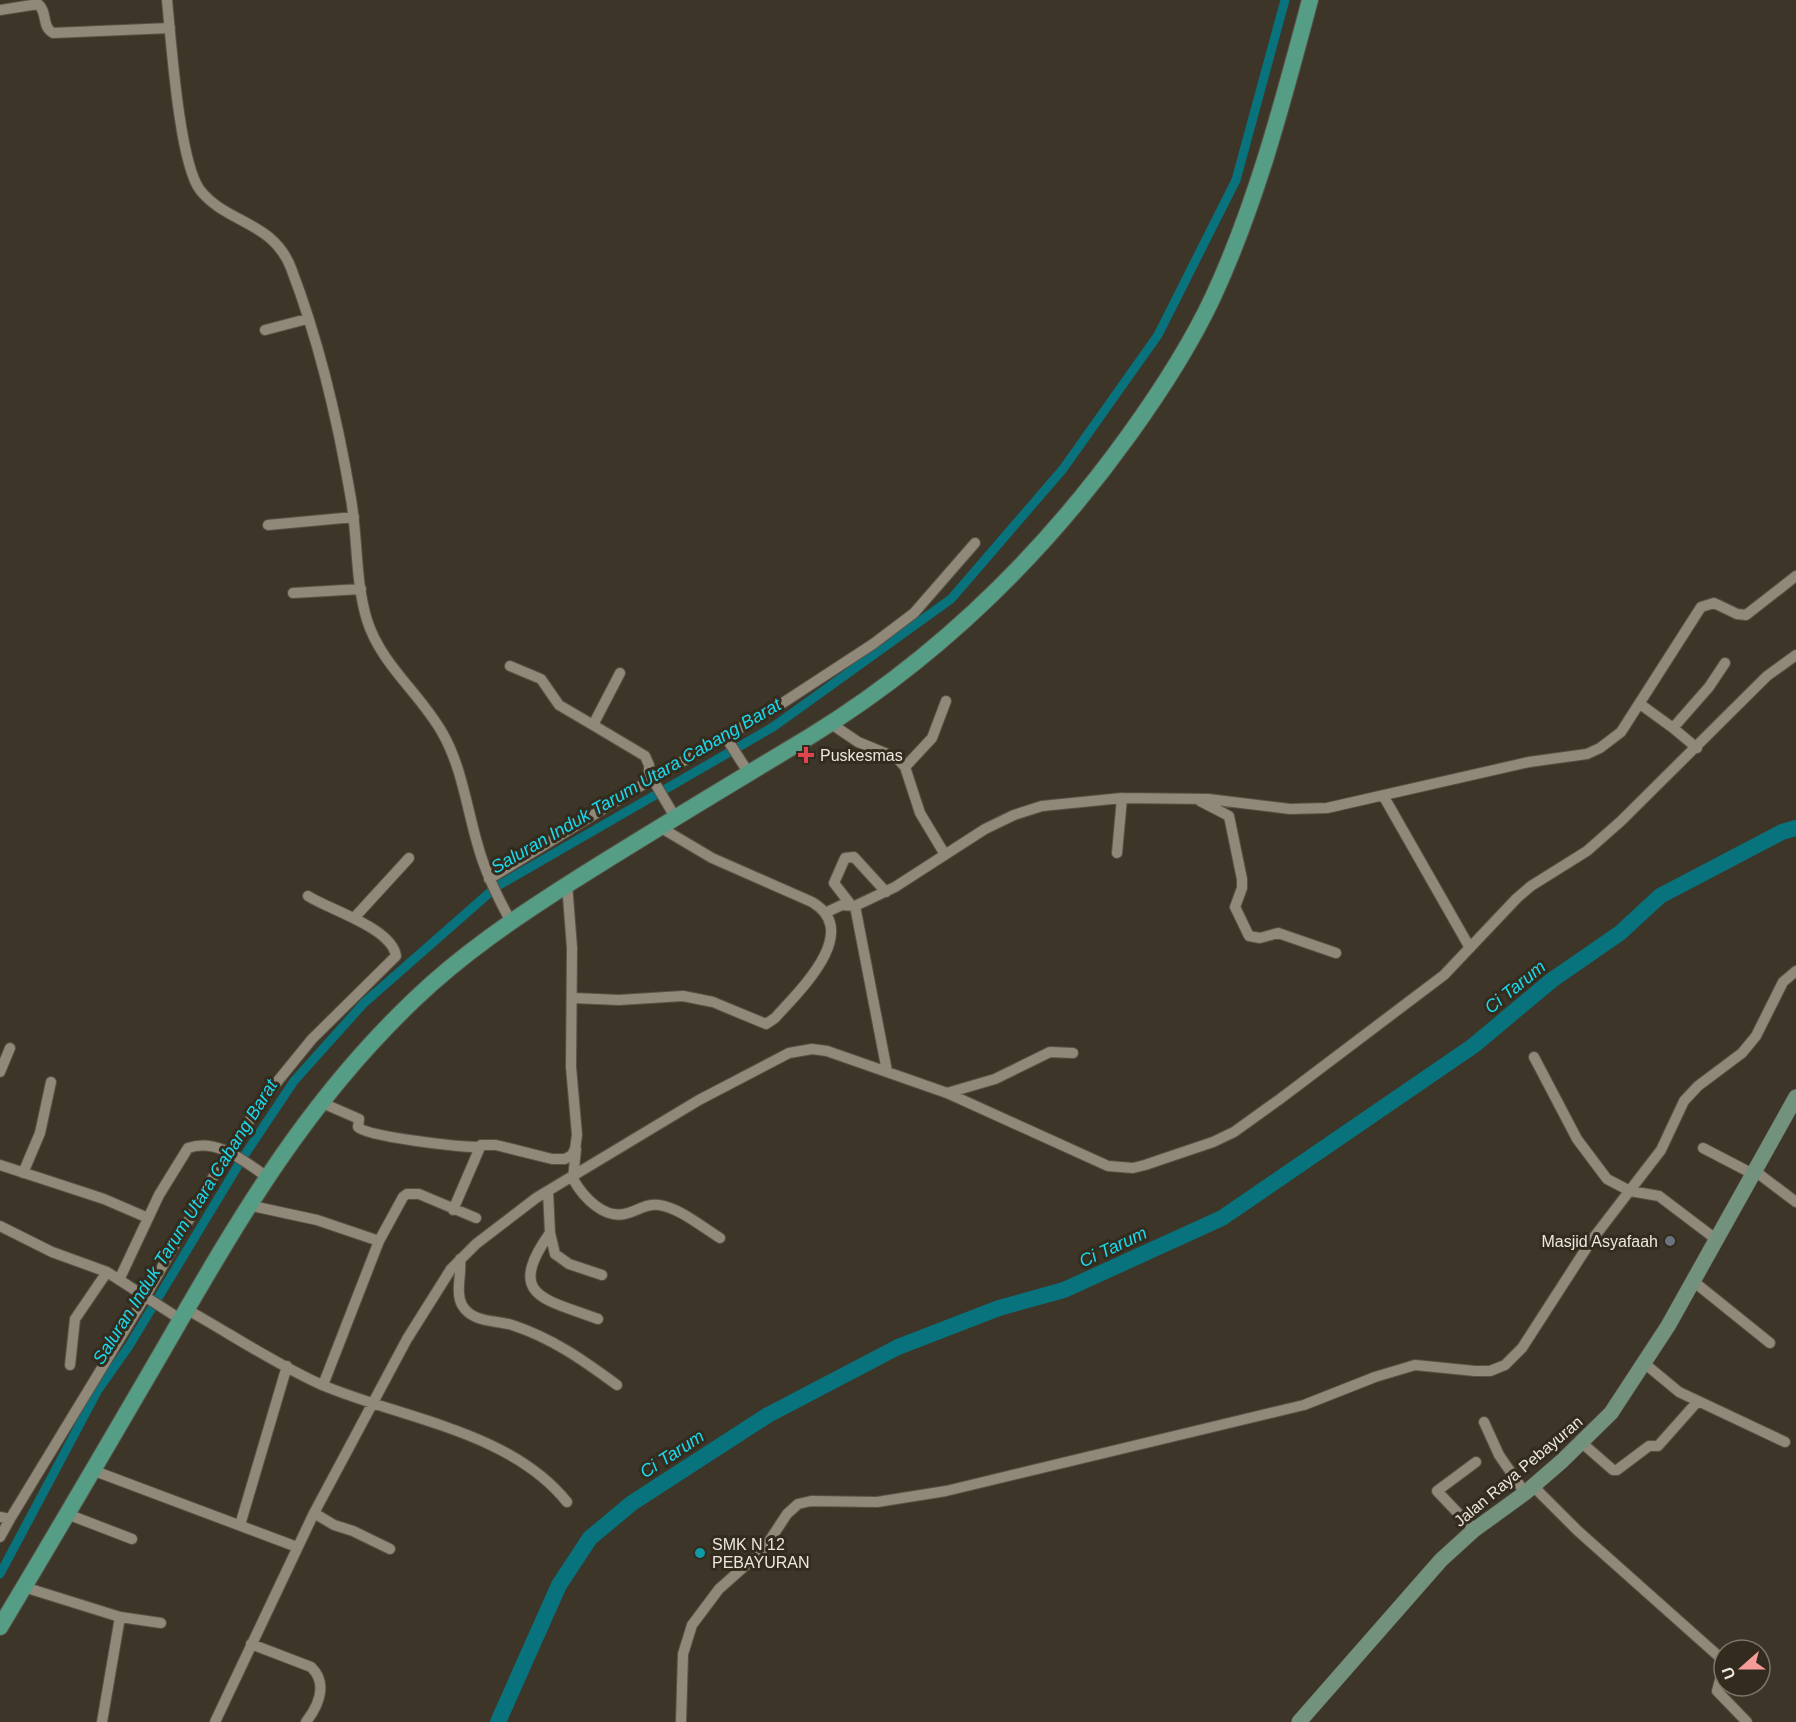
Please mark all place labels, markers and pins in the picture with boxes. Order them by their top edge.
marker: Puskesmas [797,746,815,764]
place label: Puskesmas [820,747,903,764]
place label: Masjid Asyafaah [1541,1233,1658,1250]
marker: Masjid Asyafaah [1663,1234,1677,1248]
place label: SMK N 12 PEBAYURAN [712,1536,810,1571]
marker: SMK N 12 PEBAYURAN [693,1546,707,1560]

